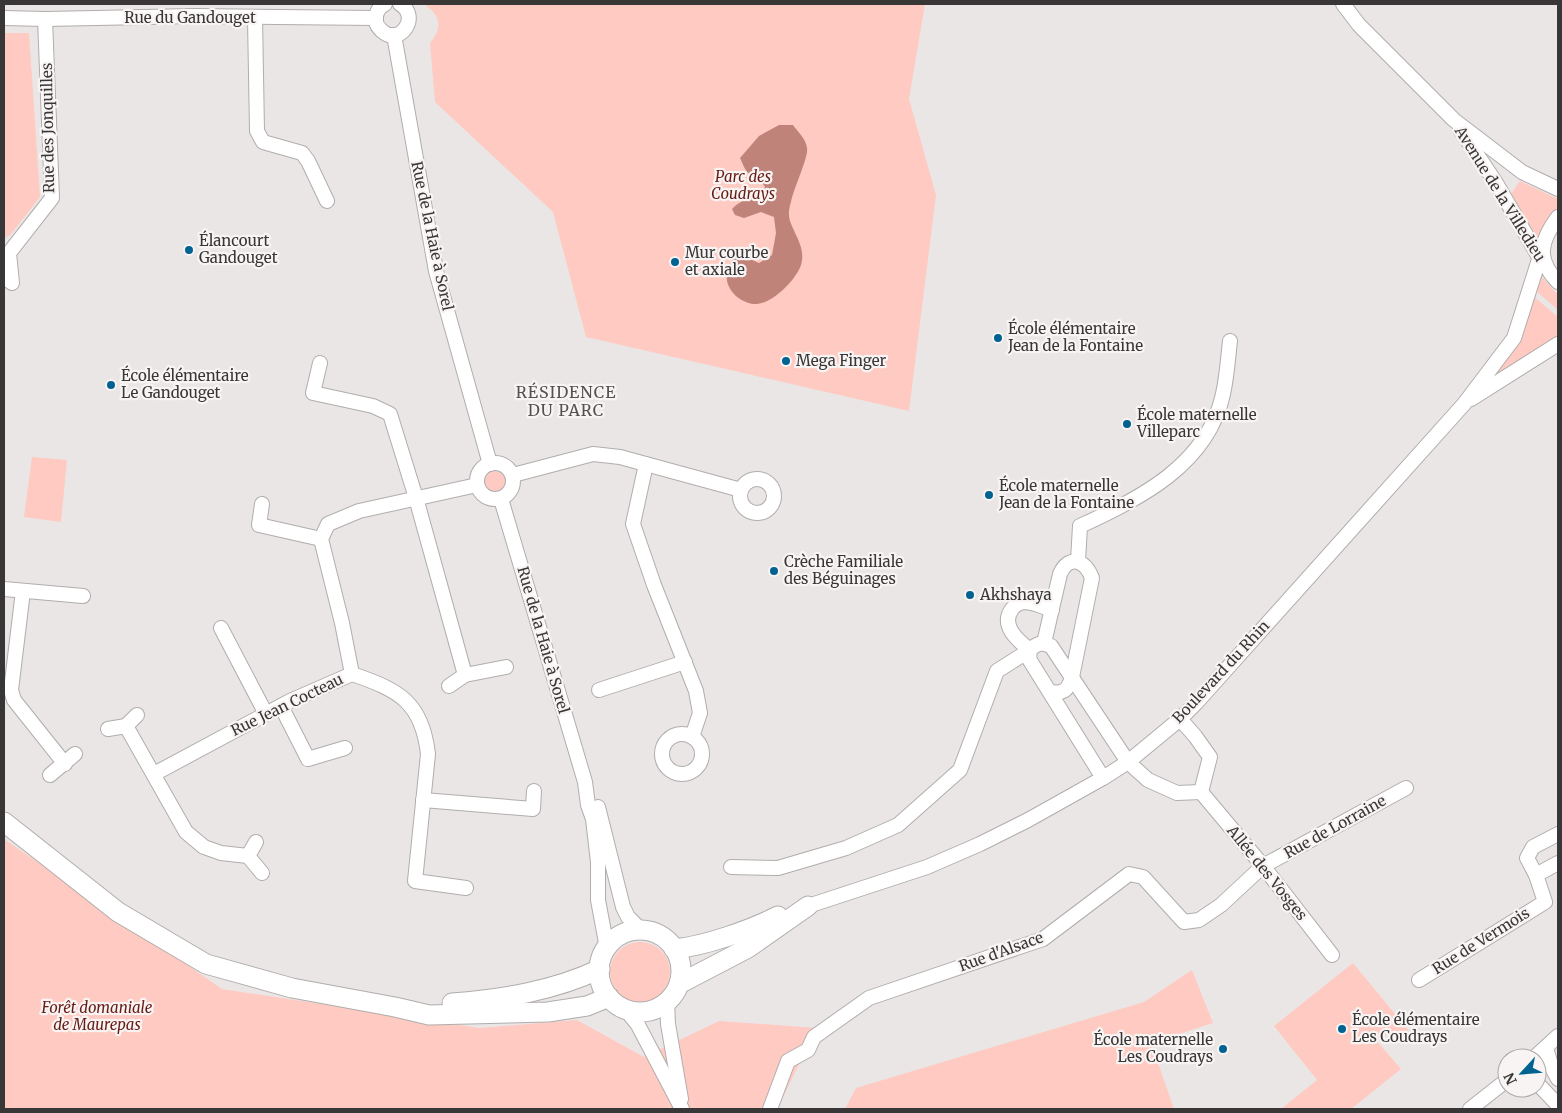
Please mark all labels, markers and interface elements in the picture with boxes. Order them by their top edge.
street label: Rue du Gandouget [124,8,256,27]
street label: Rue des Jonquilles [37,63,58,193]
street label: Avenue de la Villedieu [1450,122,1550,265]
street label: Rue de la Haie à Sorel [407,159,458,313]
park label: Parc des Coudrays [711,167,775,203]
place label: Élancourt Gandouget [199,230,278,267]
place label: Mur courbe et axiale [685,243,769,279]
marker: Élancourt Gandouget [183,244,195,256]
marker: Mur courbe et axiale [669,256,681,268]
place label: École élémentaire Jean de la Fontaine [1007,318,1143,355]
marker: École élémentaire Jean de la Fontaine [992,332,1004,344]
place label: Mega Finger [796,351,887,370]
marker: Mega Finger [780,355,792,367]
place label: École élémentaire Le Gandouget [121,365,249,402]
marker: École élémentaire Le Gandouget [105,379,117,391]
district label: RÉSIDENCE DU PARC [516,382,616,420]
place label: École maternelle Villeparc [1136,404,1257,441]
marker: École maternelle Villeparc [1121,418,1133,430]
place label: École maternelle Jean de la Fontaine [998,475,1134,512]
marker: École maternelle Jean de la Fontaine [983,489,995,501]
place label: Crèche Familiale des Béguinages [784,552,903,588]
street label: Rue de la Haie à Sorel [513,564,574,716]
marker: Crèche Familiale des Béguinages [768,565,780,577]
place label: Akhshaya [979,585,1051,604]
marker: Akhshaya [964,589,976,601]
street label: Boulevard du Rhin [1168,616,1273,727]
street label: Rue Jean Cocteau [228,669,346,740]
street label: Rue de Lorraine [1280,791,1389,862]
street label: Allée des Vosges [1223,821,1312,924]
street label: Rue de Vermois [1429,903,1533,978]
street label: Rue d'Alsace [956,927,1046,976]
park label: Forêt domaniale de Maurepas [41,998,153,1034]
place label: École élémentaire Les Coudrays [1352,1009,1480,1046]
marker: École élémentaire Les Coudrays [1336,1023,1348,1035]
place label: École maternelle Les Coudrays [1093,1029,1213,1066]
marker: École maternelle Les Coudrays [1217,1043,1229,1055]
north arrow [1497,1048,1547,1098]
text: N [1500,1070,1521,1088]

